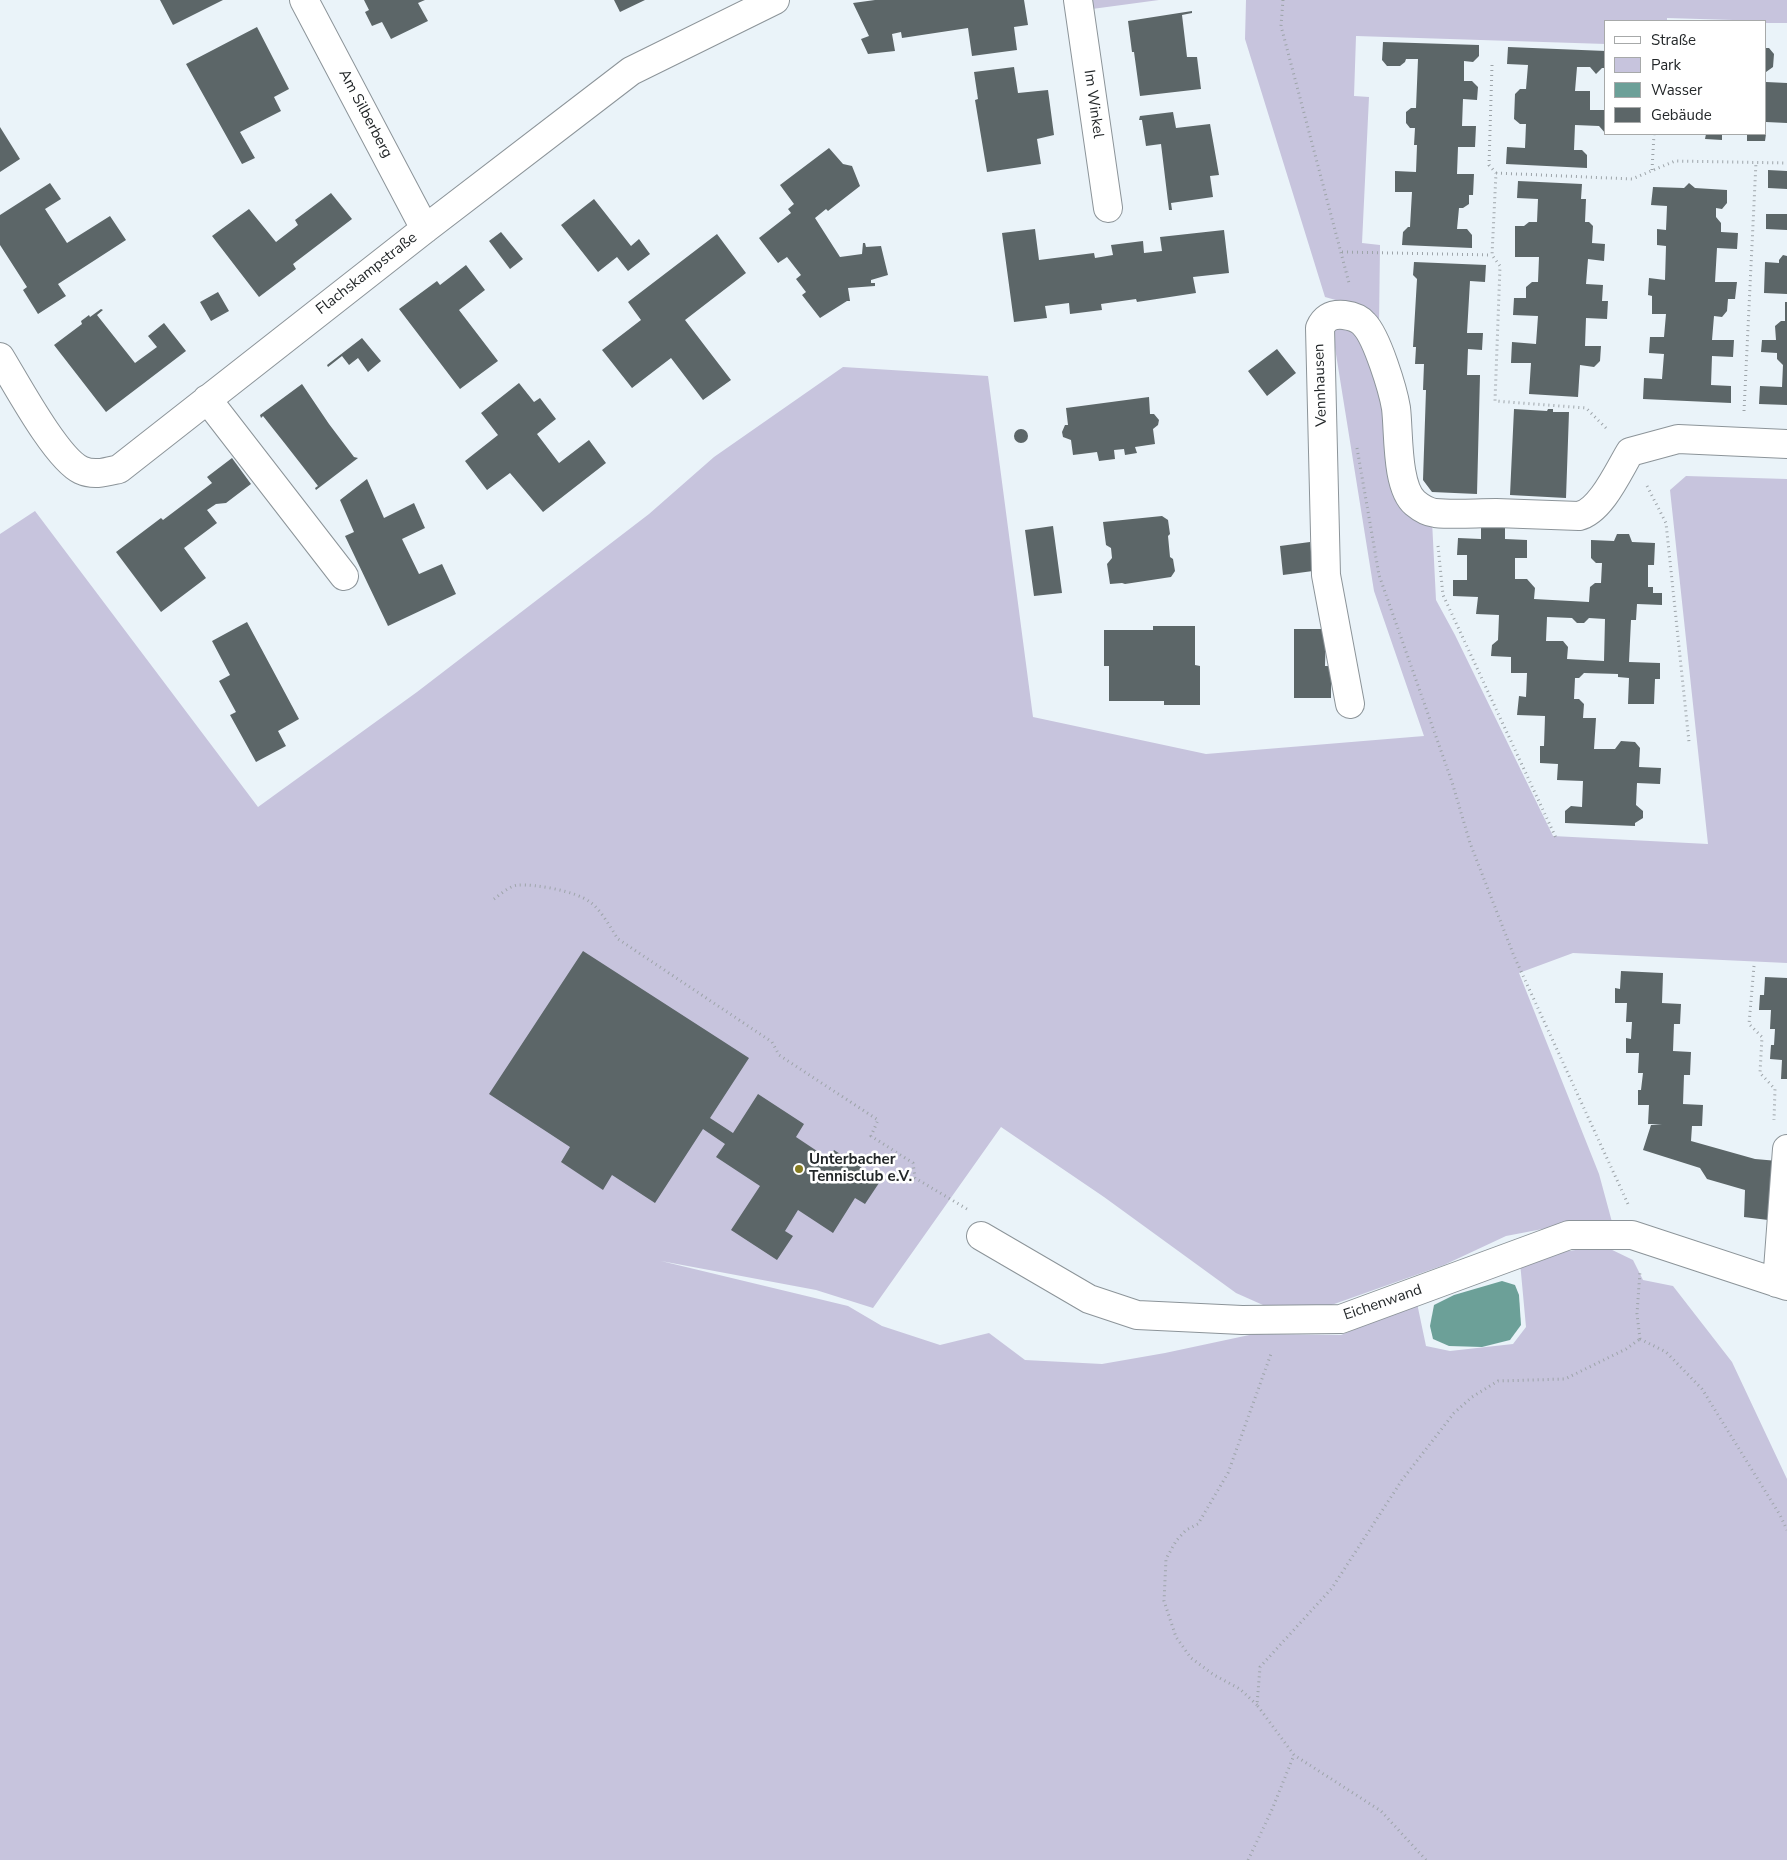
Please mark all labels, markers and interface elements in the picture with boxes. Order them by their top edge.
legend [1604,20,1767,135]
text: Straße [1651,30,1696,50]
text: Park [1651,55,1681,75]
street label: Am Silberberg [334,67,396,161]
street label: Im Winkel [1079,69,1107,139]
text: Wasser [1651,80,1702,100]
text: Gebäude [1651,105,1712,125]
street label: Flachskampstraße [313,229,421,319]
street label: Vennhausen [1311,343,1331,427]
place label: Unterbacher Tennisclub e.V. [809,1151,912,1186]
marker: Unterbacher Tennisclub e.V. [793,1163,805,1175]
street label: Eichenwand [1341,1281,1425,1325]

